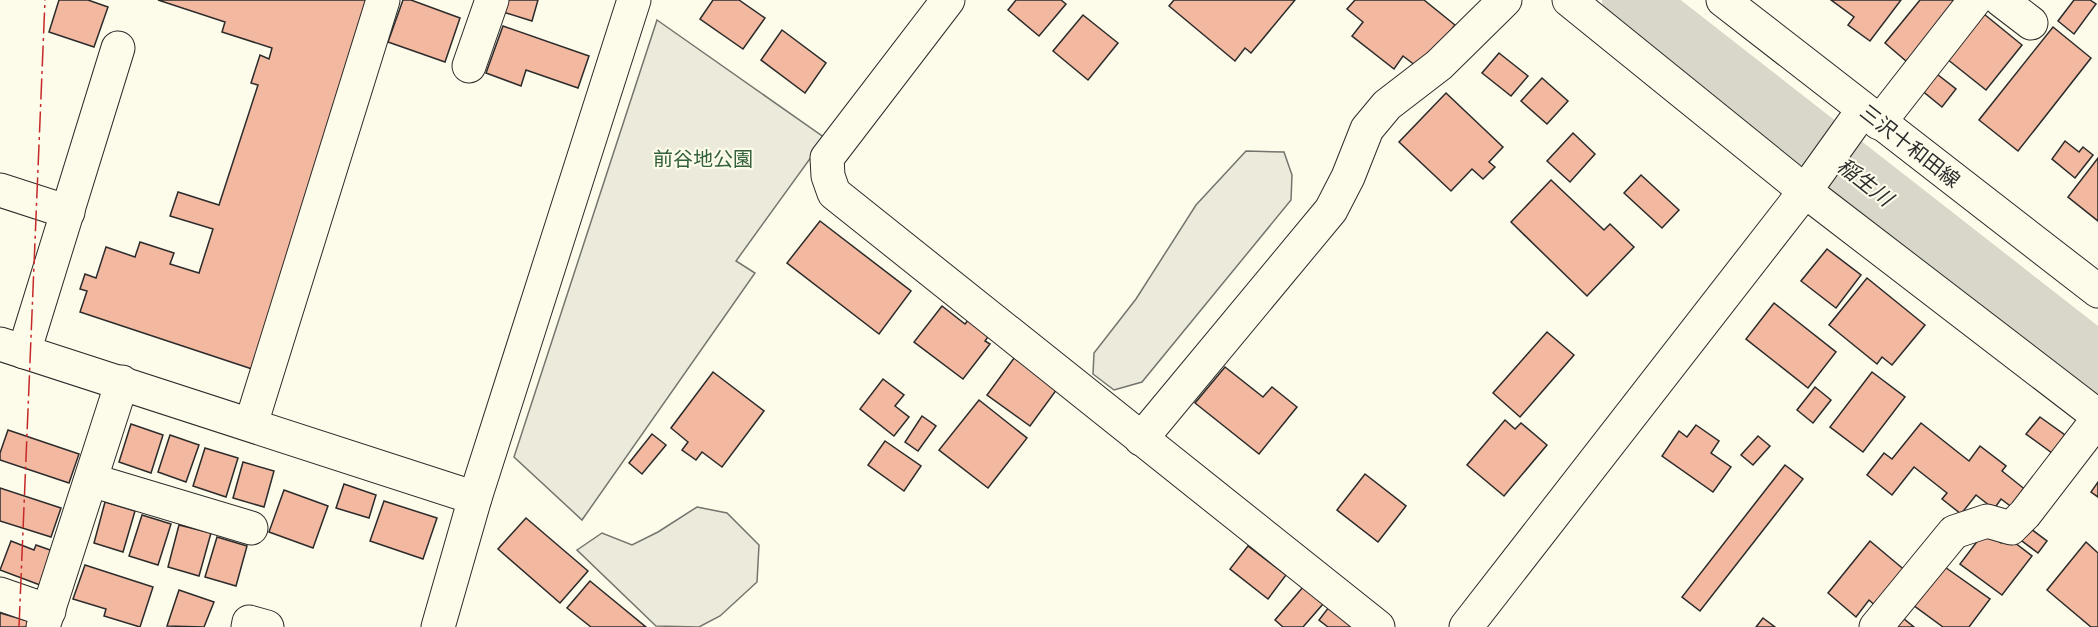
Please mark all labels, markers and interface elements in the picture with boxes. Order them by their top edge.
street label: 三沢十和田線 [1854,98,1966,194]
park label: 前谷地公園 [653,145,753,173]
water label: 稲生川 [1831,151,1900,214]

